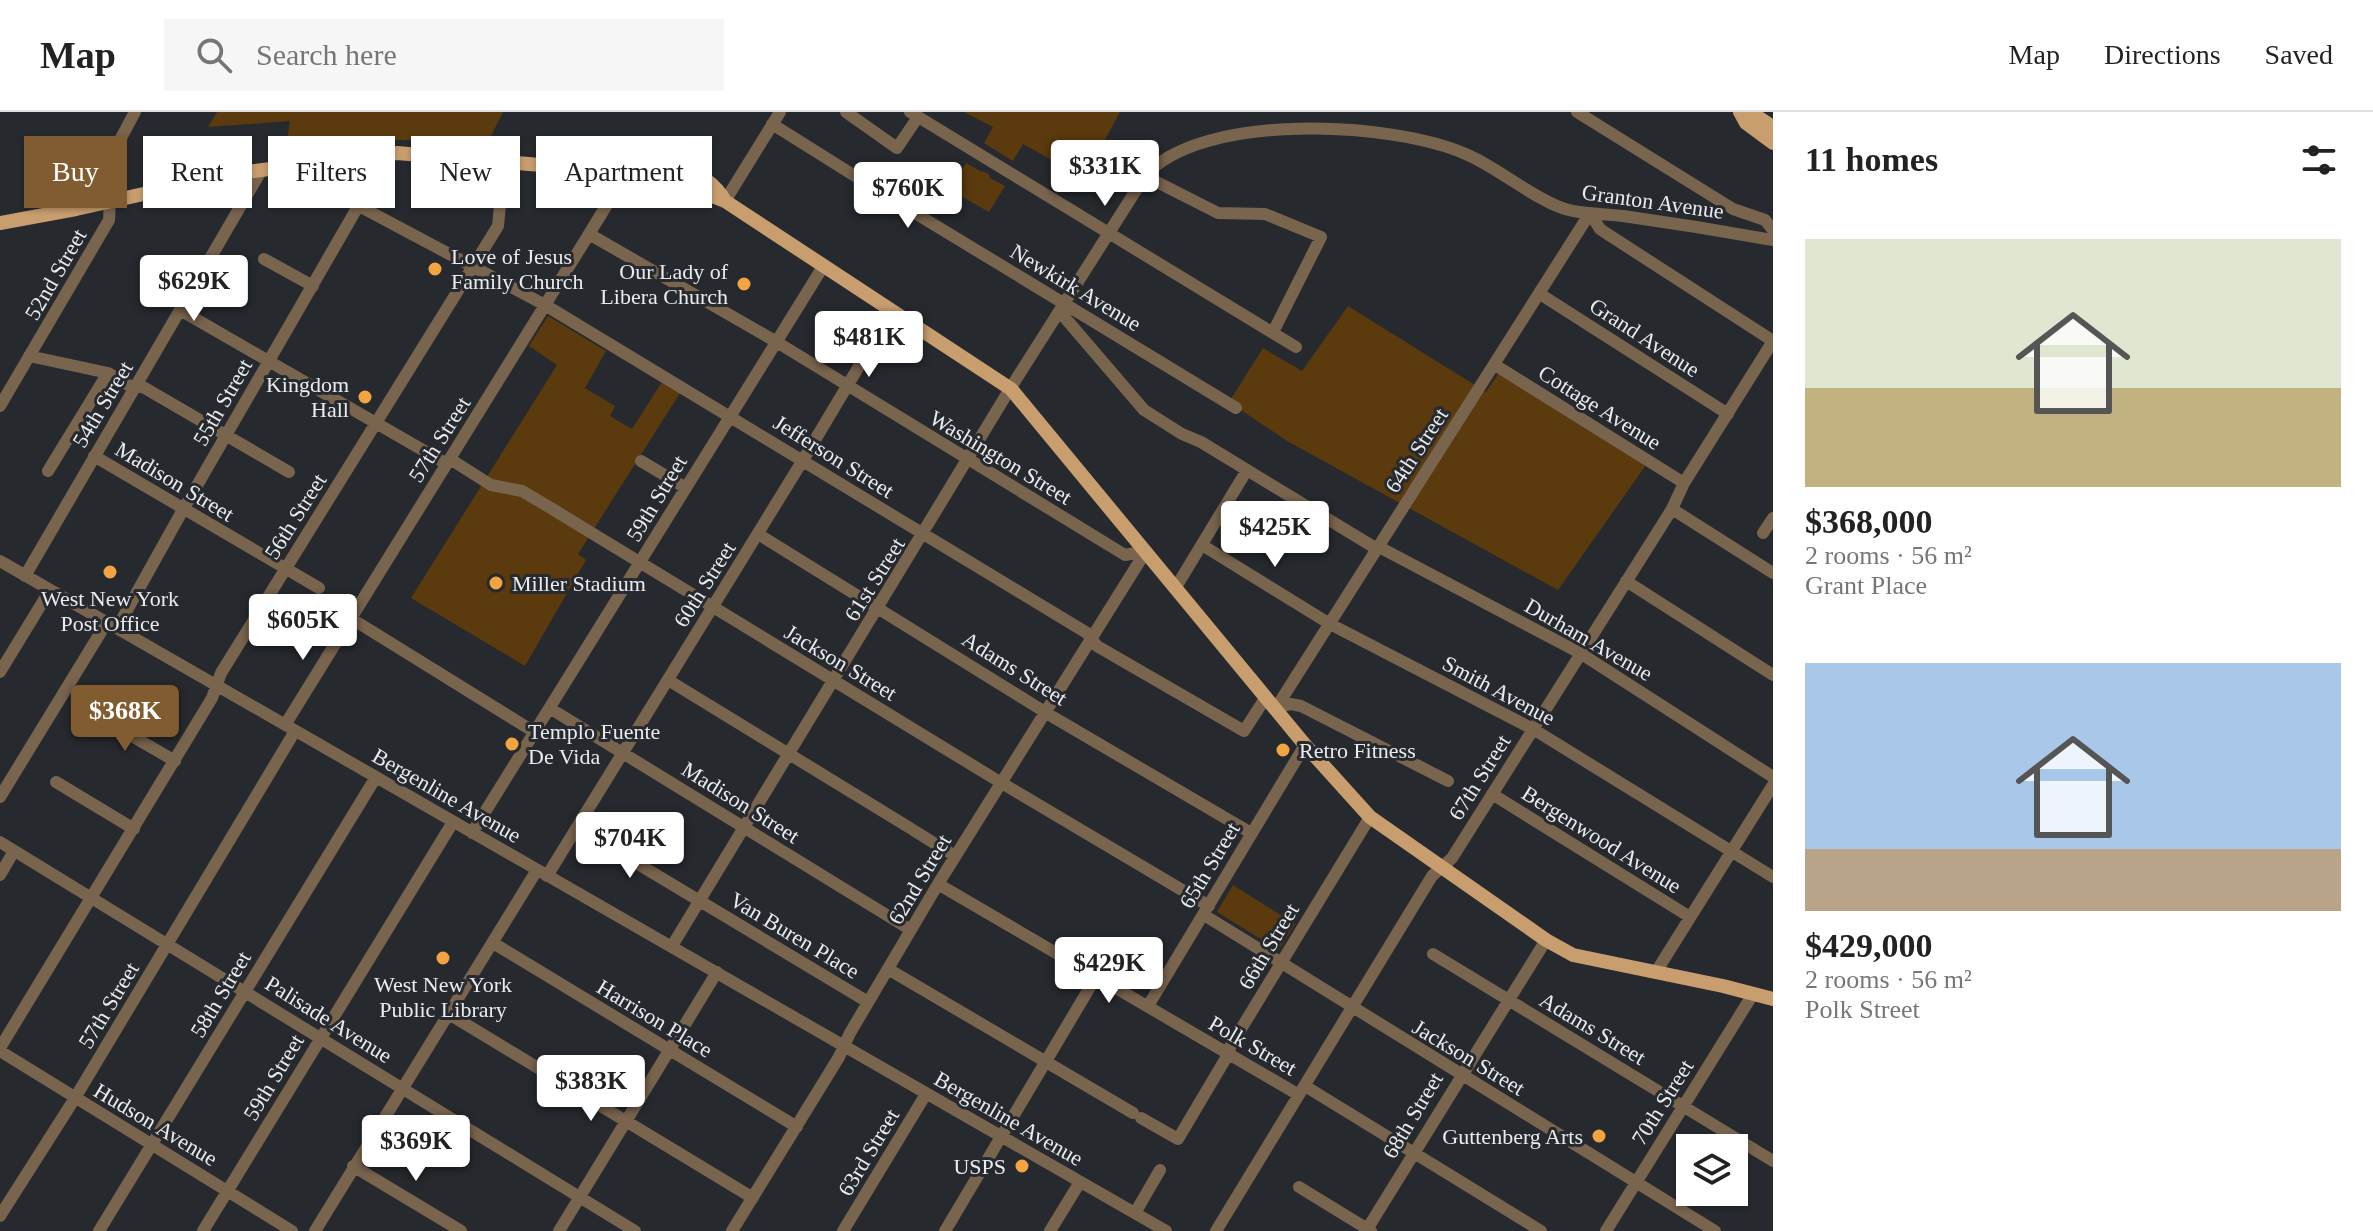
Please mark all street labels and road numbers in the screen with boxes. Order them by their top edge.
street label: Granton Avenue [1580,179,1726,224]
street label: 52nd Street [19,224,91,324]
street label: Newkirk Avenue [1006,239,1146,336]
street label: Grand Avenue [1585,293,1704,382]
street label: 55th Street [188,354,257,450]
street label: 54th Street [67,357,138,452]
street label: Cottage Avenue [1534,360,1666,455]
street label: 57th Street [403,392,475,487]
street label: 64th Street [1380,403,1453,497]
street label: Washington Street [925,405,1076,510]
street label: Jefferson Street [769,410,898,503]
street label: Madison Street [111,436,239,527]
street label: 59th Street [621,451,692,546]
street label: 56th Street [259,469,331,564]
street label: 61st Street [839,533,910,626]
street label: 60th Street [668,537,740,632]
street label: Durham Avenue [1521,593,1657,686]
street label: Jackson Street [780,619,901,706]
street label: Adams Street [958,626,1072,711]
street label: Smith Avenue [1438,650,1559,731]
street label: 67th Street [1443,730,1515,825]
street label: Bergenline Avenue [368,743,525,848]
street label: Madison Street [677,756,804,848]
street label: Bergenwood Avenue [1517,780,1686,899]
street label: 65th Street [1174,818,1245,913]
street label: 62nd Street [883,830,956,929]
street label: Van Buren Place [725,887,864,984]
street label: 66th Street [1233,899,1304,994]
street label: 58th Street [185,947,256,1042]
street label: 57th Street [73,958,144,1053]
street label: Palisade Avenue [261,971,397,1068]
street label: Harrison Place [593,974,717,1063]
street label: Adams Street [1535,987,1650,1070]
street label: Polk Street [1204,1010,1301,1081]
street label: Jackson Street [1408,1014,1529,1101]
street label: 59th Street [238,1030,309,1125]
street label: 70th Street [1626,1055,1698,1150]
street label: Bergenline Avenue [930,1066,1087,1171]
street label: 68th Street [1377,1068,1448,1163]
street label: Hudson Avenue [90,1078,222,1171]
street label: 63rd Street [833,1104,904,1200]

